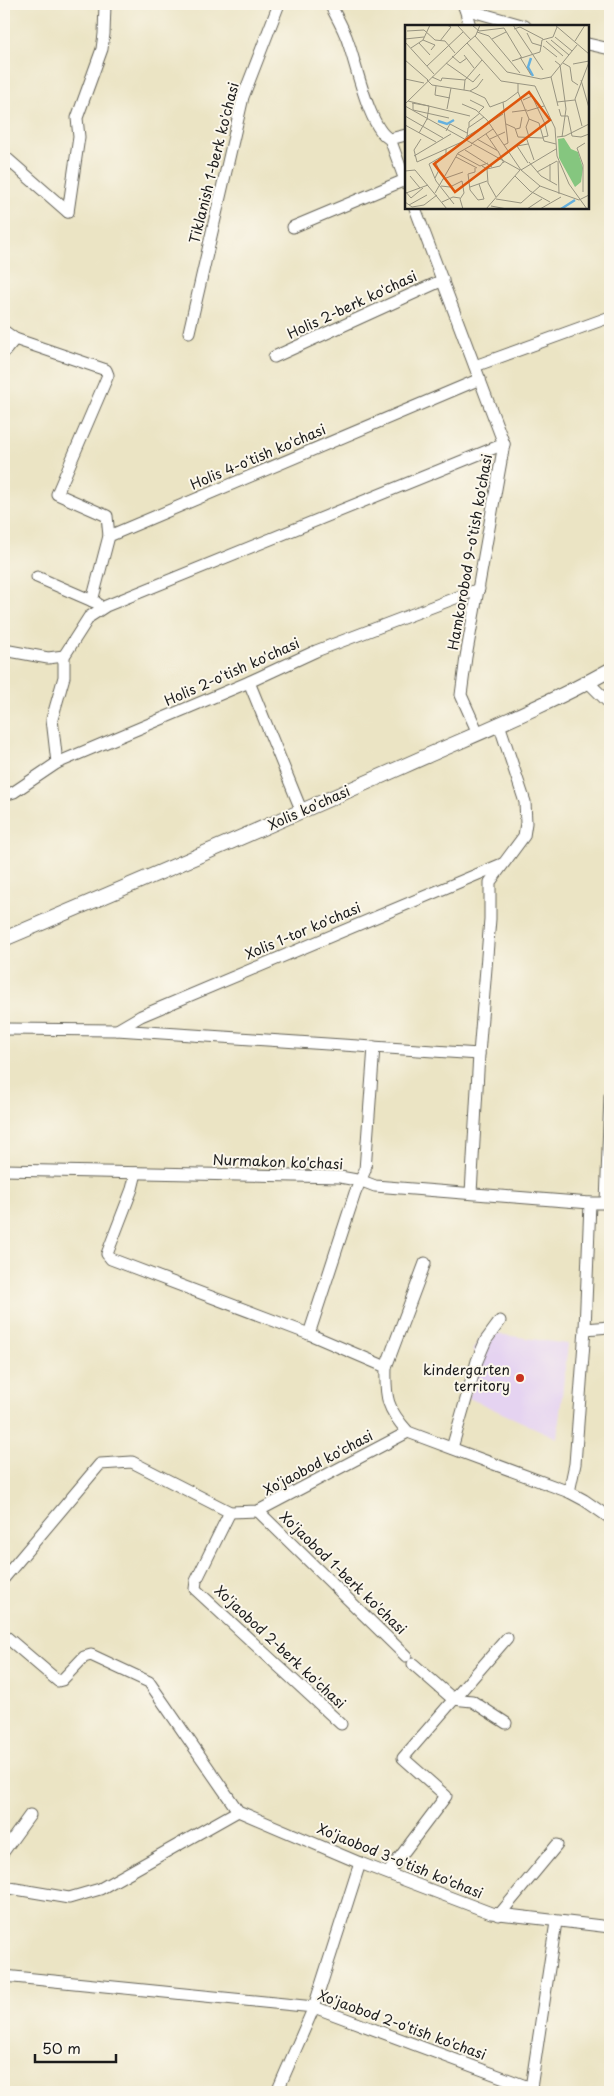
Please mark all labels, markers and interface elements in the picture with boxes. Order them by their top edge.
inset map [405,25,589,209]
street label: Tiklanish 1-berk ko'chasi [183,80,244,246]
street label: Holis 2-berk ko'chasi [283,265,420,344]
street label: Holis 4-o'tish ko'chasi [187,418,329,495]
street label: Hamkorobod 9-o'tish ko'chasi [442,452,497,652]
street label: Holis 2-o'tish ko'chasi [161,632,303,711]
street label: Xolis ko'chasi [264,780,353,835]
street label: Xolis 1-tor ko'chasi [242,897,364,964]
street label: Nurmakon ko'chasi [212,1149,344,1174]
place label: kindergarten territory [423,1359,510,1396]
marker: kindergarten territory [514,1372,526,1384]
street label: Xo'jaobod ko'chasi [259,1425,376,1500]
street label: Xo'jaobod 1-berk ko'chasi [275,1506,412,1639]
street label: Xo'jaobod 2-berk ko'chasi [210,1580,351,1713]
street label: Xo'jaobod 3-o'tish ko'chasi [314,1818,486,1903]
street label: Xo'jaobod 2-o'tish ko'chasi [315,1984,489,2065]
scale bar [35,2031,116,2063]
text: 50 m [42,2036,81,2059]

